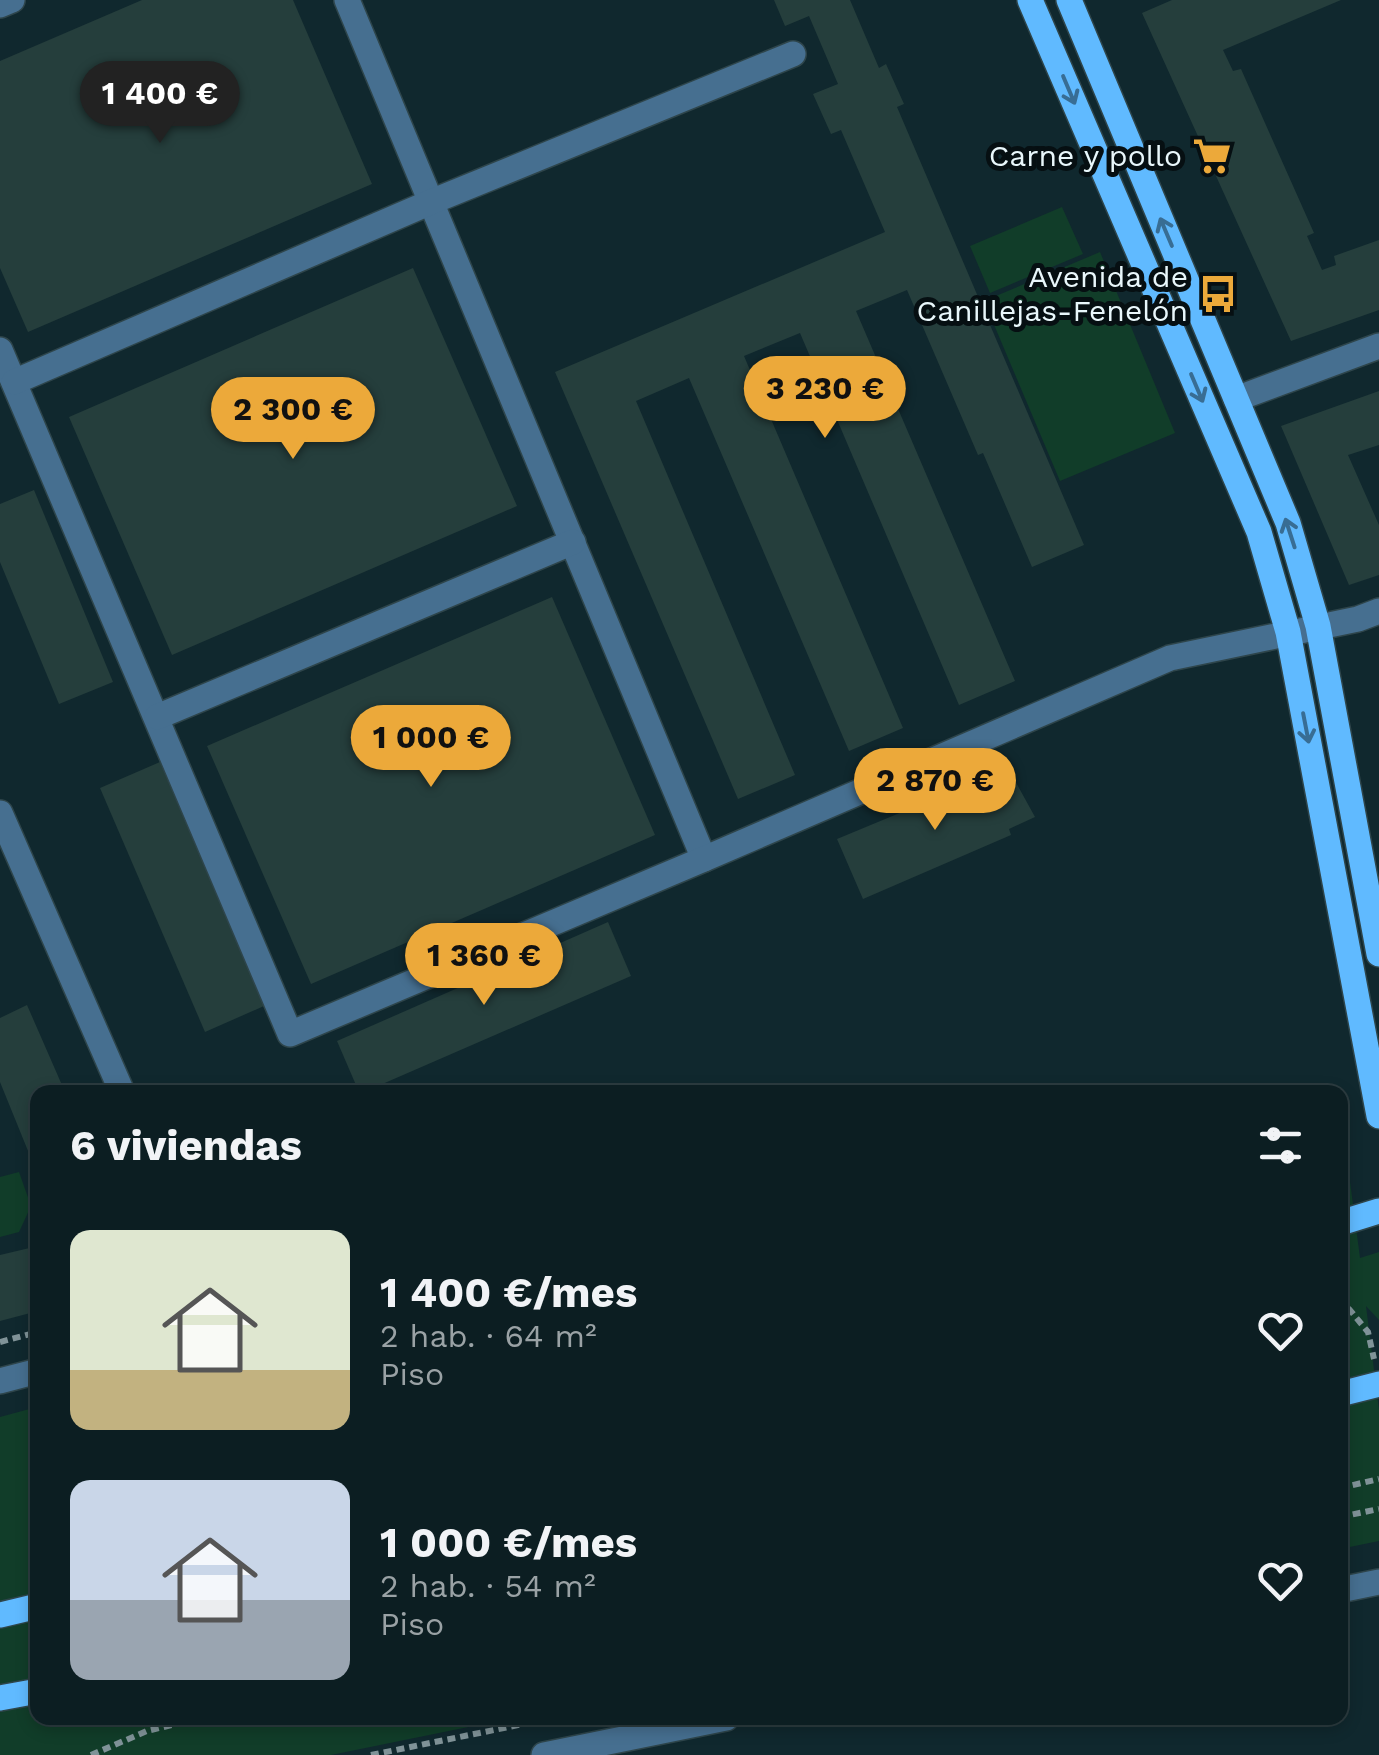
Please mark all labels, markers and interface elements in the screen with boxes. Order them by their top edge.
pin: 1 400 € [68,61,252,146]
text: 1 400 € [102,74,218,112]
one-way arrow [1061,74,1079,105]
supermarket icon: Carne y pollo [1191,135,1233,177]
place label: Carne y pollo [989,138,1182,173]
one-way arrow [1156,217,1174,248]
place label: Avenida de Canillejas-Fenelón [917,259,1188,328]
bus stop icon: Avenida de Canillejas-Fenelón [1197,273,1239,315]
pin: 3 230 € [733,356,917,441]
text: 3 230 € [766,369,884,407]
one-way arrow [1189,373,1207,403]
pin: 2 300 € [201,377,385,462]
text: 2 300 € [233,390,353,428]
one-way arrow [1280,517,1298,549]
pin: 1 000 € [339,705,523,790]
one-way arrow [1297,711,1316,744]
text: 1 000 € [373,718,489,756]
pin: 2 870 € [843,748,1027,833]
text: 2 870 € [876,761,994,799]
pin: 1 360 € [392,923,576,1008]
text: 1 360 € [427,936,541,974]
icon: filters [1253,1118,1308,1173]
text: 6 viviendas [70,1121,302,1170]
text: 1 400 €/mes [380,1268,637,1317]
icon: home [150,1270,270,1390]
icon: heart [1253,1303,1308,1358]
text: 2 hab. · 64 m² [380,1317,597,1355]
text: Piso [380,1355,444,1393]
text: 1 000 €/mes [380,1518,637,1567]
icon: home [150,1520,270,1640]
icon: heart [1253,1553,1308,1608]
text: 2 hab. · 54 m² [380,1567,596,1605]
text: Piso [380,1605,444,1643]

